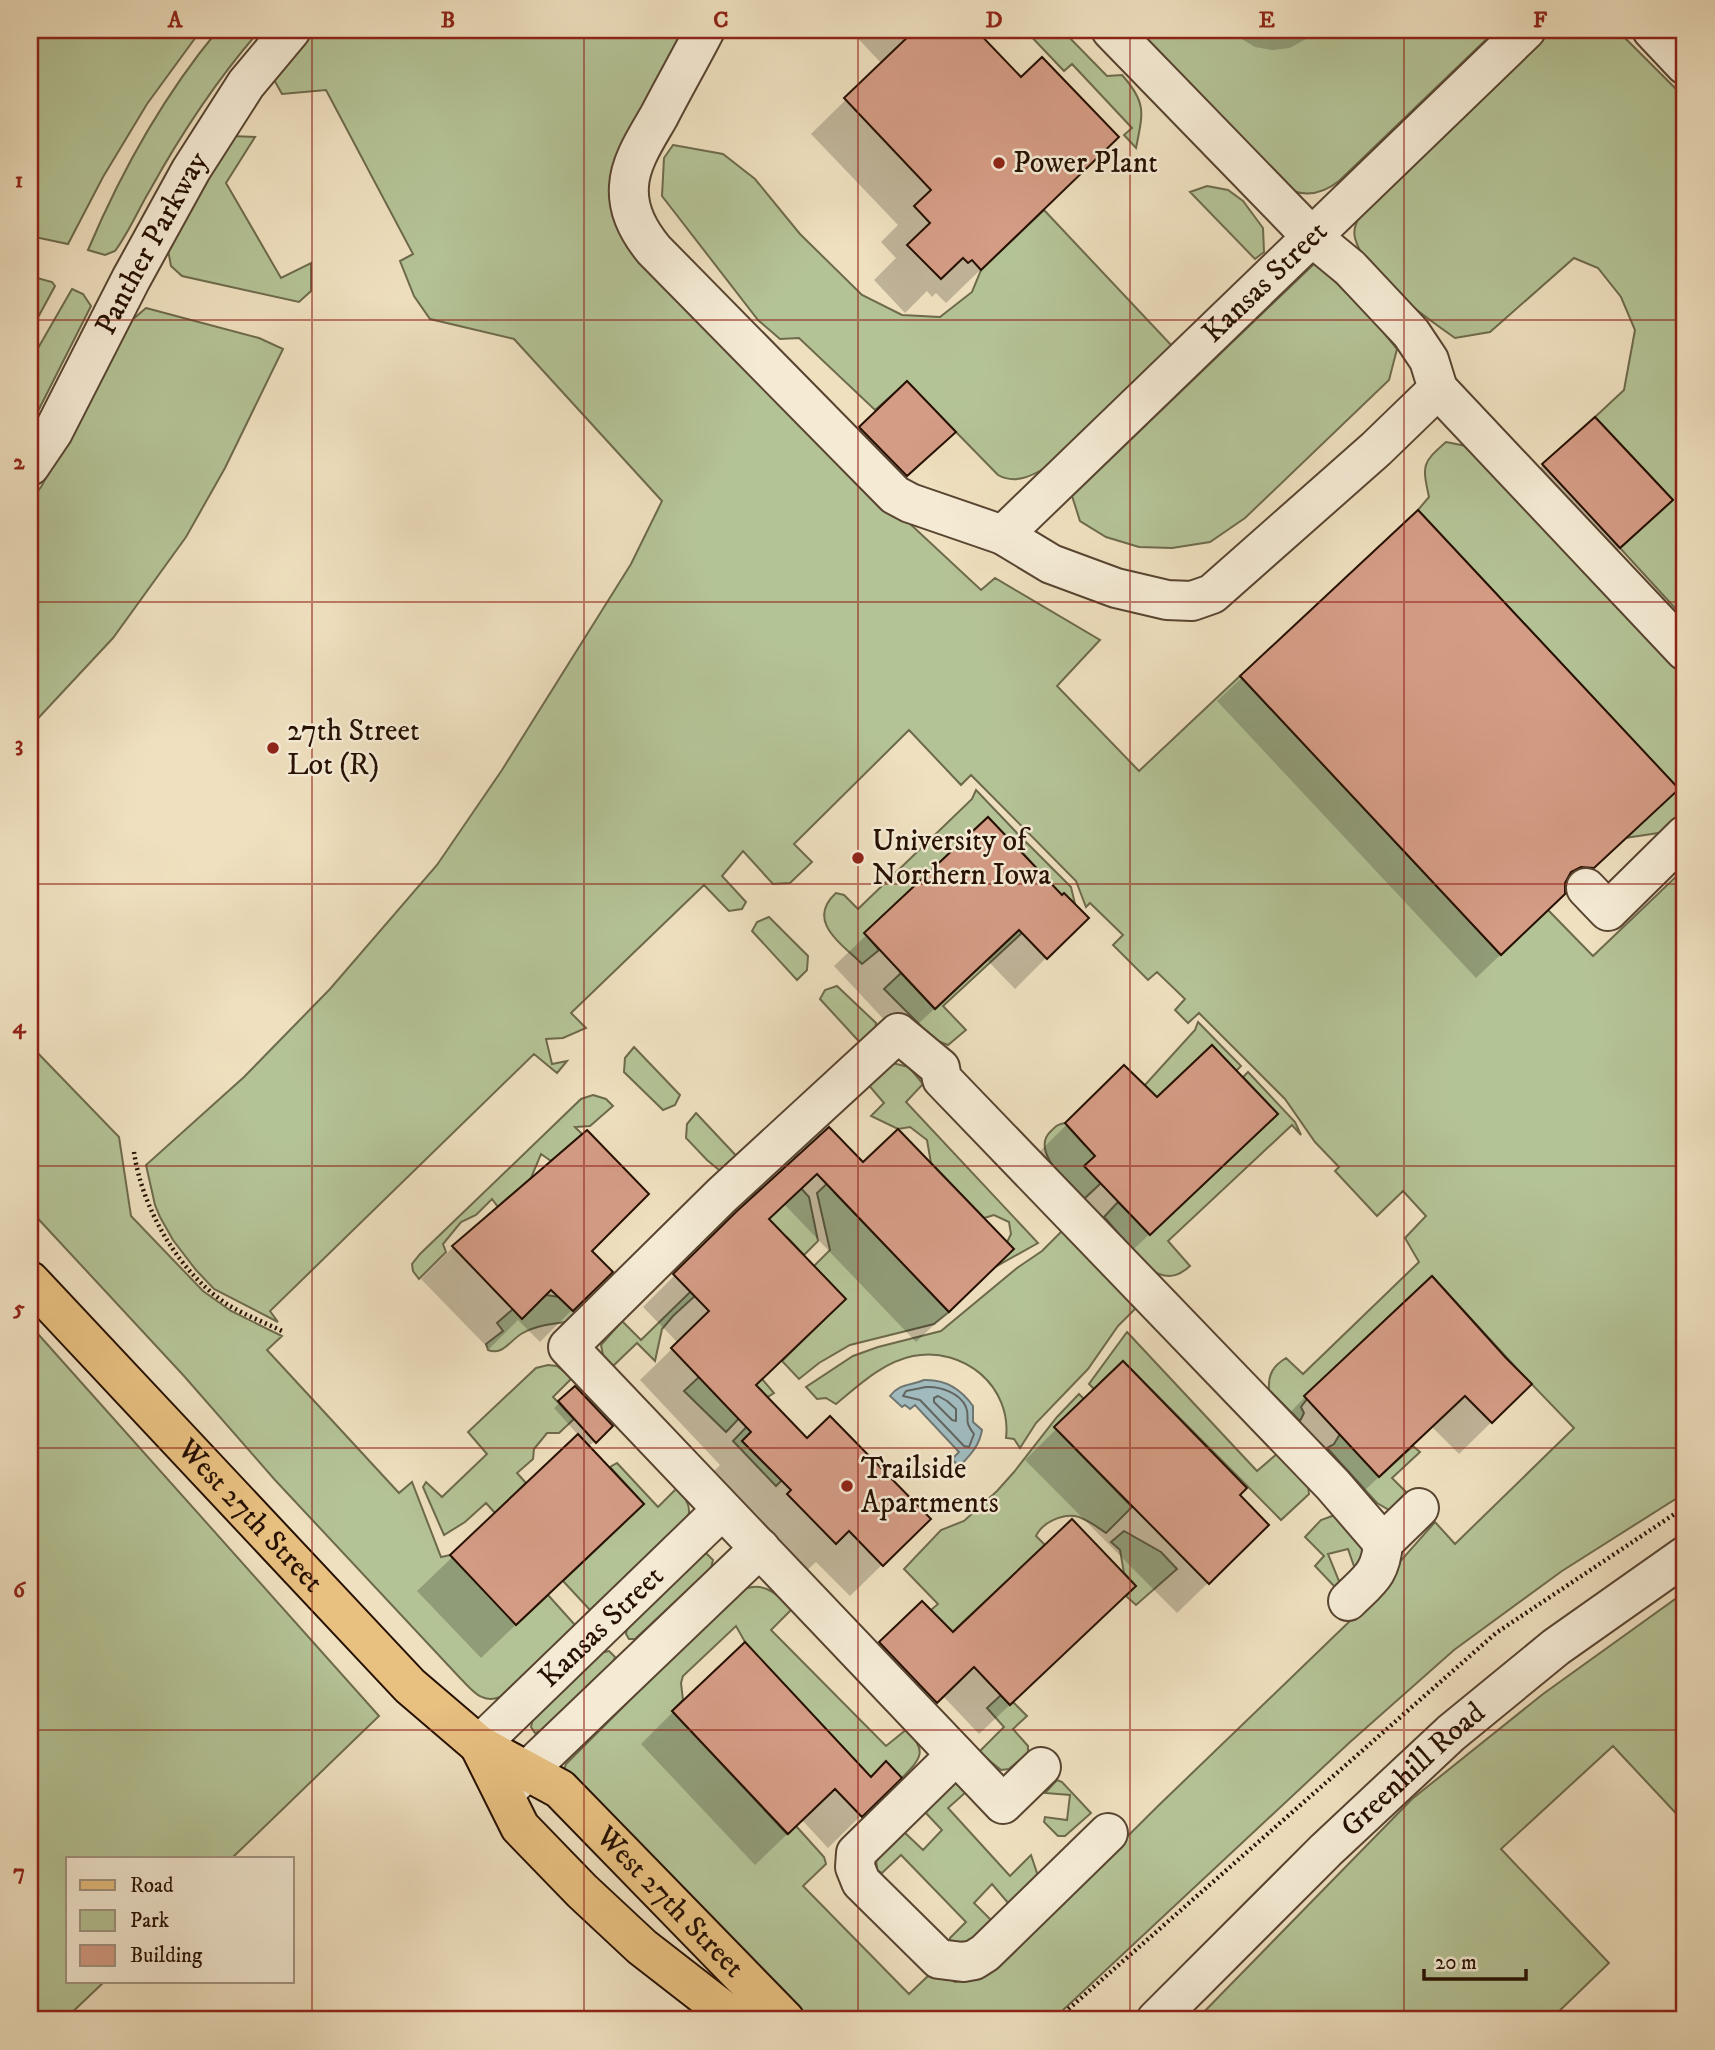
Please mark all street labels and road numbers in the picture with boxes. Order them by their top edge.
street label: Panther Parkway [87,144,217,341]
street label: Kansas Street [1195,213,1335,351]
street label: West 27th Street [169,1431,331,1600]
street label: Kansas Street [531,1558,671,1696]
street label: Greenhill Road [1333,1694,1493,1845]
street label: West 27th Street [587,1818,752,1985]

